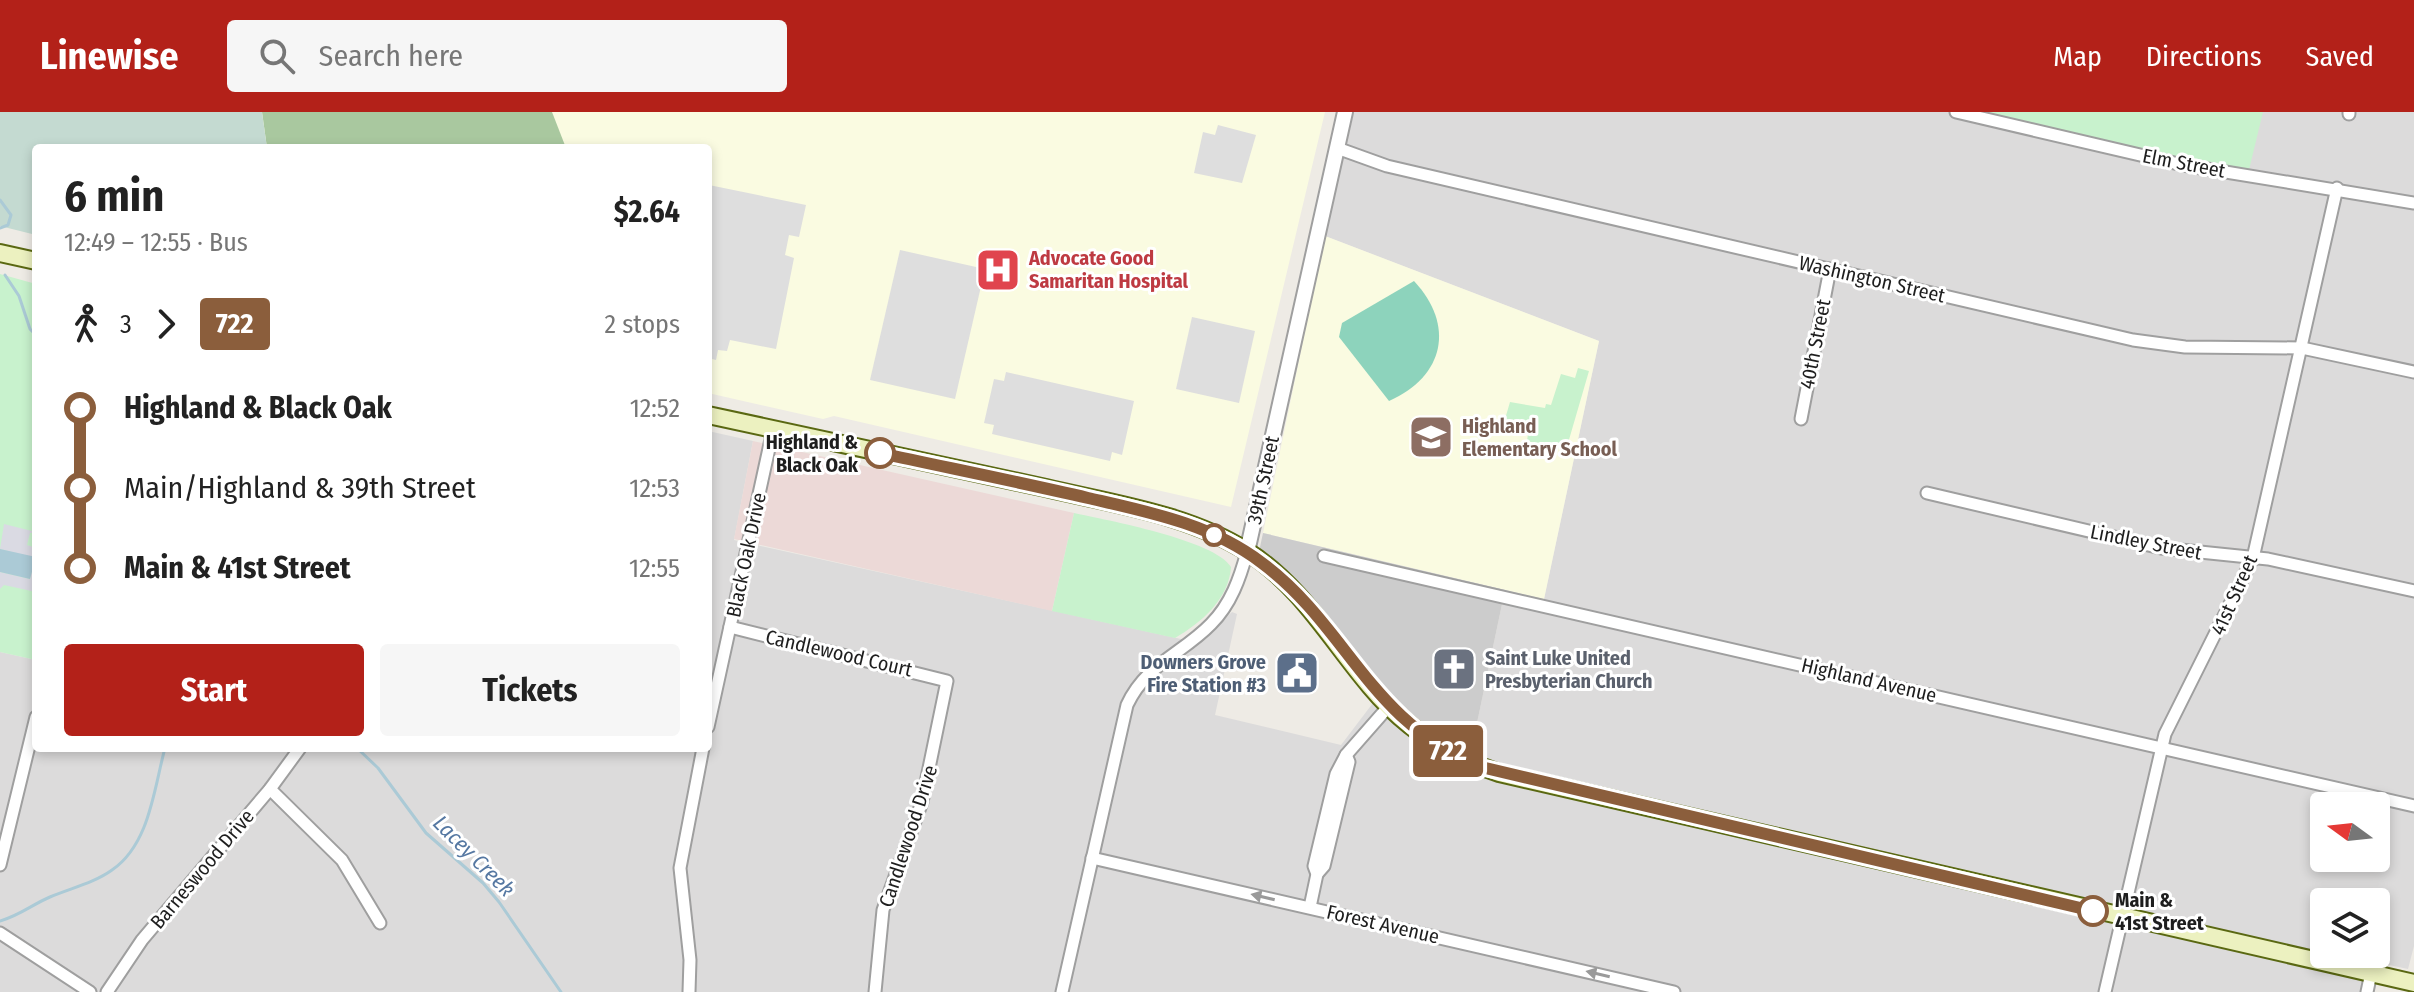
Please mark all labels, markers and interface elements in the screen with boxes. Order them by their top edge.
search box [227,20,787,92]
text: Linewise [40,33,179,79]
icon: search [255,34,299,78]
text: Search here [319,38,463,74]
text: Map [2053,40,2102,73]
text: Directions [2146,40,2262,73]
text: Saved [2306,40,2374,73]
street label: Elm Street [2141,143,2228,183]
text: 6 min [64,170,164,223]
text: $2.64 [614,194,680,230]
text: 12:49 – 12:55 · Bus [64,227,248,258]
hospital icon: Advocate Good Samaritan Hospital [974,246,1022,294]
place label: Advocate Good Samaritan Hospital [1028,246,1189,293]
street label: Washington Street [1797,251,1948,308]
street label: 40th Street [1795,297,1836,391]
icon: walk [64,302,108,346]
icon: forward [144,302,188,346]
text: 722 [216,307,254,340]
text: 3 [120,309,132,340]
text: 2 stops [605,309,680,340]
text: Highland & Black Oak [124,390,392,426]
text: 12:52 [630,393,680,424]
school or university icon: Highland Elementary School [1407,413,1455,461]
place label: Highland Elementary School [1462,414,1617,461]
place label: Highland & Black Oak [766,430,859,477]
street label: 39th Street [1242,433,1284,526]
marker: Highland & Black Oak [865,438,895,468]
text: Main/Highland & 39th Street [124,470,476,506]
text: 12:53 [629,473,680,504]
street label: Black Oak Drive [721,490,771,620]
street label: Lindley Street [2088,519,2204,565]
unlabelled marker [1203,524,1225,546]
text: Main & 41st Street [124,550,351,586]
street label: 41st Street [2206,551,2263,639]
text: 12:55 [629,553,680,584]
street label: Candlewood Court [763,624,915,682]
button: Start [64,644,364,736]
button: Tickets [380,644,680,736]
church icon: Saint Luke United Presbyterian Church [1430,645,1478,693]
place label: Saint Luke United Presbyterian Church [1485,646,1652,693]
public building icon: Downers Grove Fire Station #3 [1273,649,1321,697]
place label: Downers Grove Fire Station #3 [1141,650,1266,697]
street label: Highland Avenue [1799,653,1939,707]
line badge: 722 [1402,725,1494,777]
text: 722 [1429,734,1467,767]
street label: Candlewood Drive [874,762,942,910]
north arrow [2310,792,2390,872]
map controls [2310,792,2390,968]
street label: Barneswood Drive [145,804,259,934]
water label: Lacey Creek [428,810,520,902]
place label: Main & 41st Street [2115,888,2205,935]
button: layers [2310,888,2390,968]
one-way arrow [1250,890,1275,903]
marker: Main & 41st Street [2078,896,2108,926]
street label: Forest Avenue [1324,899,1442,949]
one-way arrow [1586,968,1611,980]

